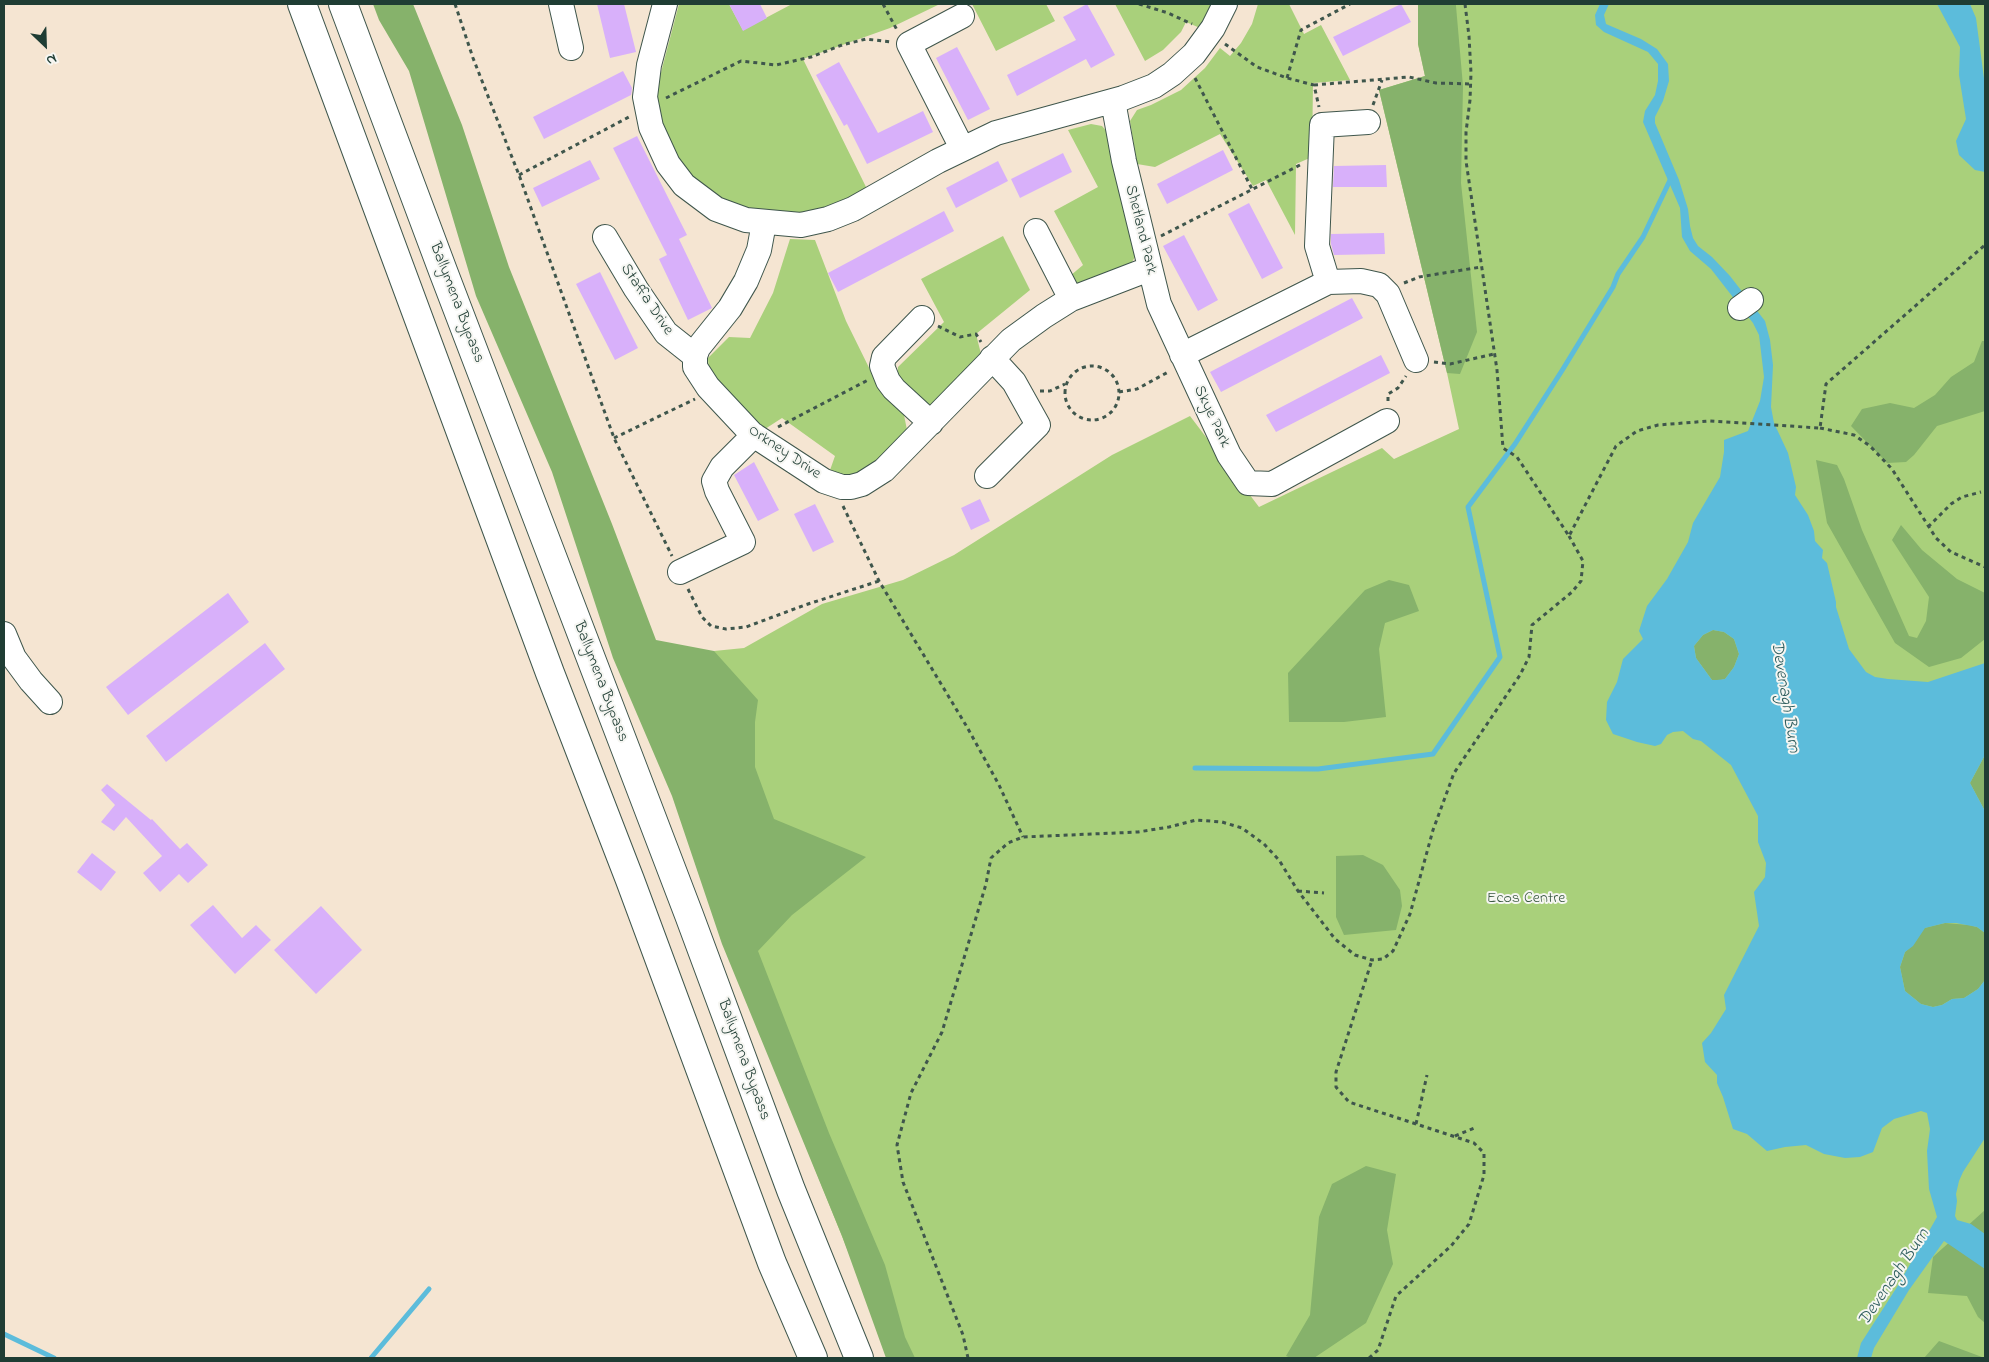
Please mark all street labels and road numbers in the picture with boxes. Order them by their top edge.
street label: Shetland Park [1120,183,1160,277]
street label: Ballymena Bypass [424,240,488,366]
street label: Staffa Drive [615,261,677,339]
street label: Skye Park [1188,383,1234,451]
street label: Orkney Drive [744,422,824,484]
street label: Ballymena Bypass [568,619,632,745]
street label: Ballymena Bypass [712,997,774,1123]

